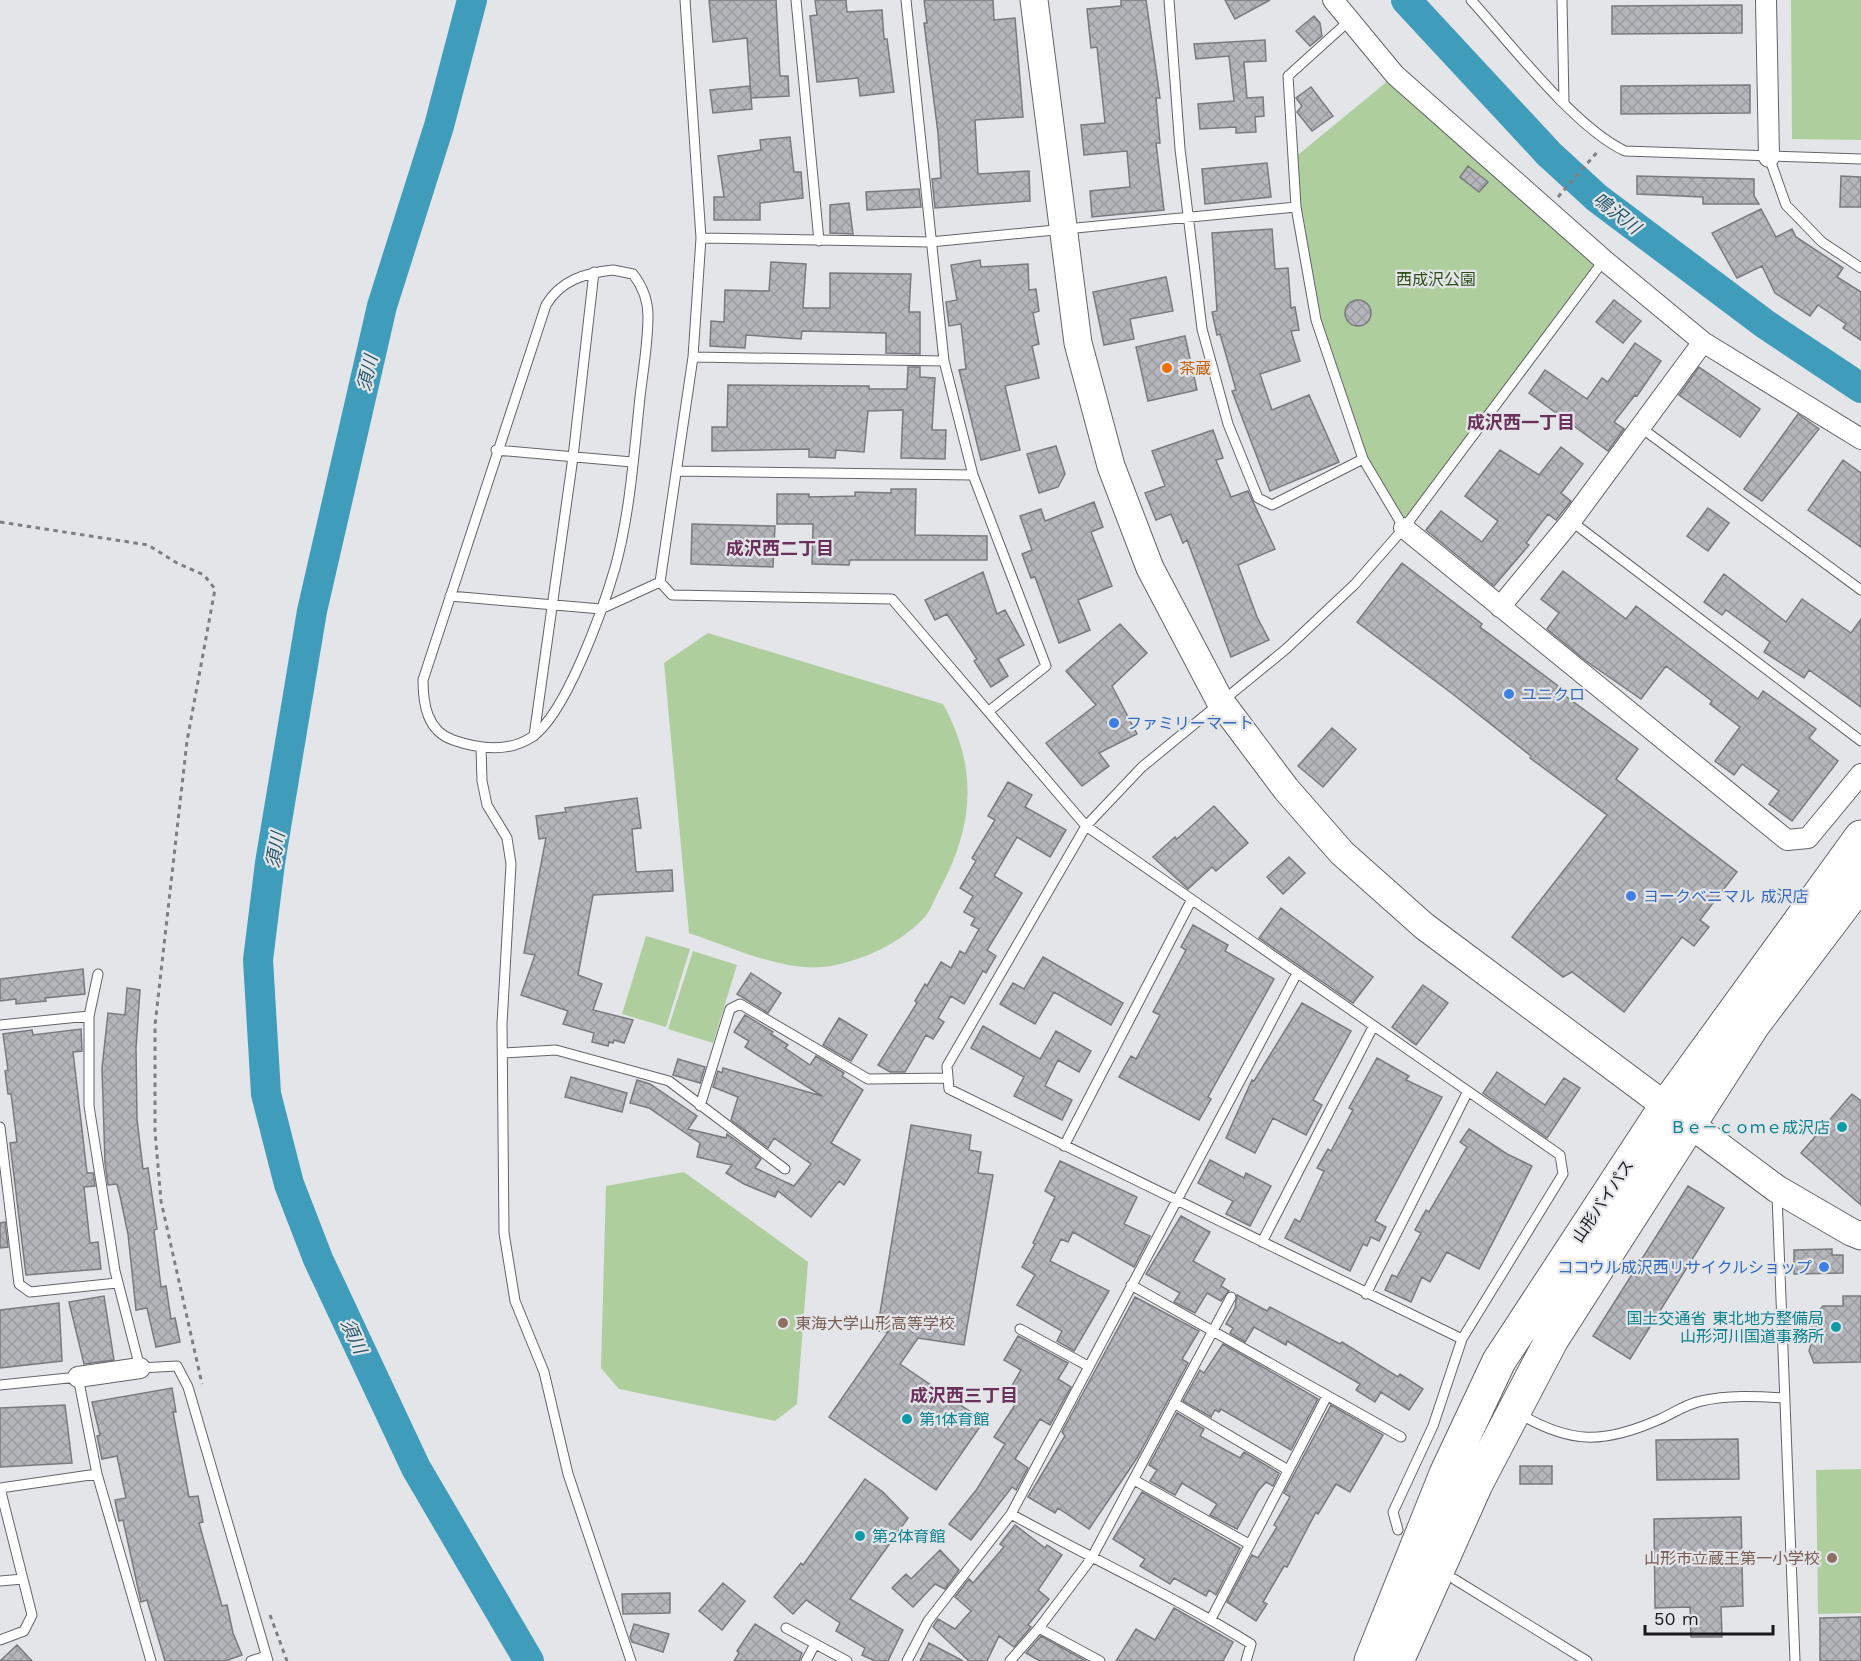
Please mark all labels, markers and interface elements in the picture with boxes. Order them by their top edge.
water label: 鳴沢川 [1589,188,1646,239]
park label: 西成沢公園 [1396,270,1476,289]
water label: 須川 [353,351,382,393]
place label: 茶蔵 [1179,359,1211,378]
marker: 茶蔵 [1160,361,1174,375]
district label: 成沢西一丁目 [1467,412,1575,433]
district label: 成沢西二丁目 [726,538,834,559]
place label: ユニクロ [1521,685,1585,704]
marker: ユニクロ [1502,687,1516,701]
place label: ファミリーマート [1126,714,1254,733]
marker: ファミリーマート [1107,716,1121,730]
water label: 須川 [262,829,288,869]
place label: ヨークベニマル 成沢店 [1643,887,1808,906]
marker: ヨークベニマル 成沢店 [1624,889,1638,903]
place label: Ｂｅ－ｃｏｍｅ成沢店 [1670,1118,1830,1137]
marker: Ｂｅ－ｃｏｍｅ成沢店 [1835,1120,1849,1134]
street label: 山形バイパス [1568,1156,1638,1246]
place label: ココウル成沢西リサイクルショップ [1557,1258,1812,1277]
marker: ココウル成沢西リサイクルショップ [1817,1260,1831,1274]
place label: 国土交通省 東北地方整備局 山形河川国道事務所 [1627,1309,1824,1346]
place label: 東海大学山形高等学校 [795,1314,955,1333]
water label: 須川 [337,1315,372,1359]
marker: 東海大学山形高等学校 [776,1316,790,1330]
marker: 国土交通省 東北地方整備局 山形河川国道事務所 [1829,1320,1843,1334]
district label: 成沢西三丁目 [910,1385,1018,1406]
place label: 第1体育館 [919,1410,989,1429]
marker: 第1体育館 [900,1412,914,1426]
place label: 第2体育館 [872,1527,945,1546]
marker: 第2体育館 [853,1529,867,1543]
place label: 山形市立蔵王第一小学校 [1644,1549,1820,1568]
marker: 山形市立蔵王第一小学校 [1825,1551,1839,1565]
scale bar [1645,1598,1772,1636]
text: 50 m [1654,1608,1699,1629]

